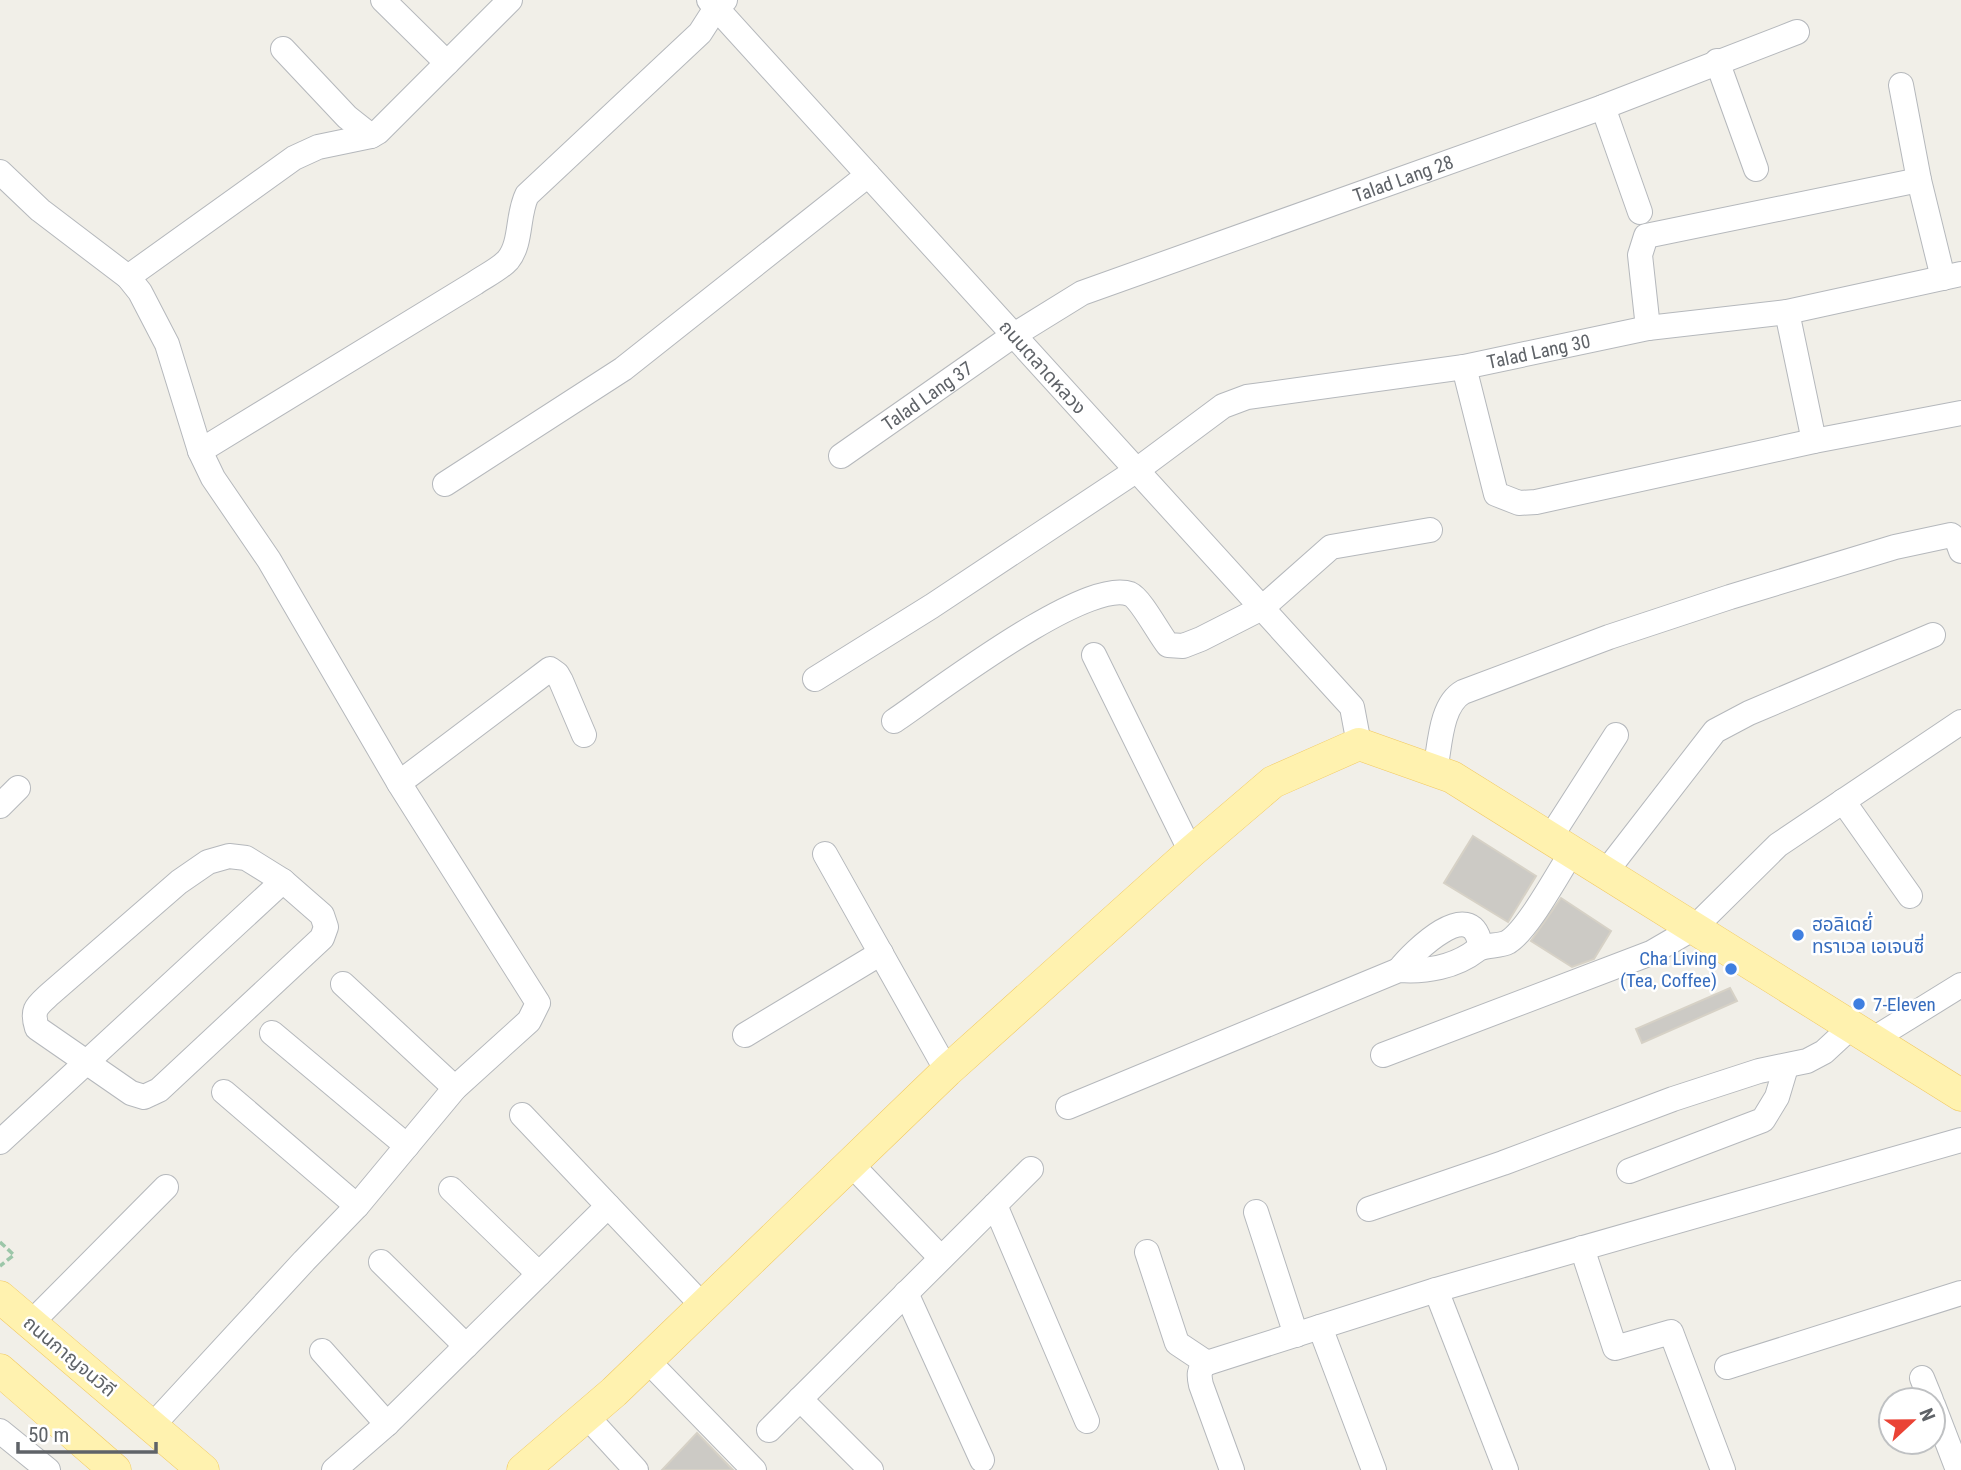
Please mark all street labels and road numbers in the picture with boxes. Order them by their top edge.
street label: Talad Lang 28 [1350,150,1457,207]
street label: ถนนตลาดหลวง [994,316,1091,419]
street label: Talad Lang 30 [1485,330,1592,374]
street label: Talad Lang 37 [878,357,977,436]
street label: ถนนกาญจนวิถี [19,1311,121,1402]

